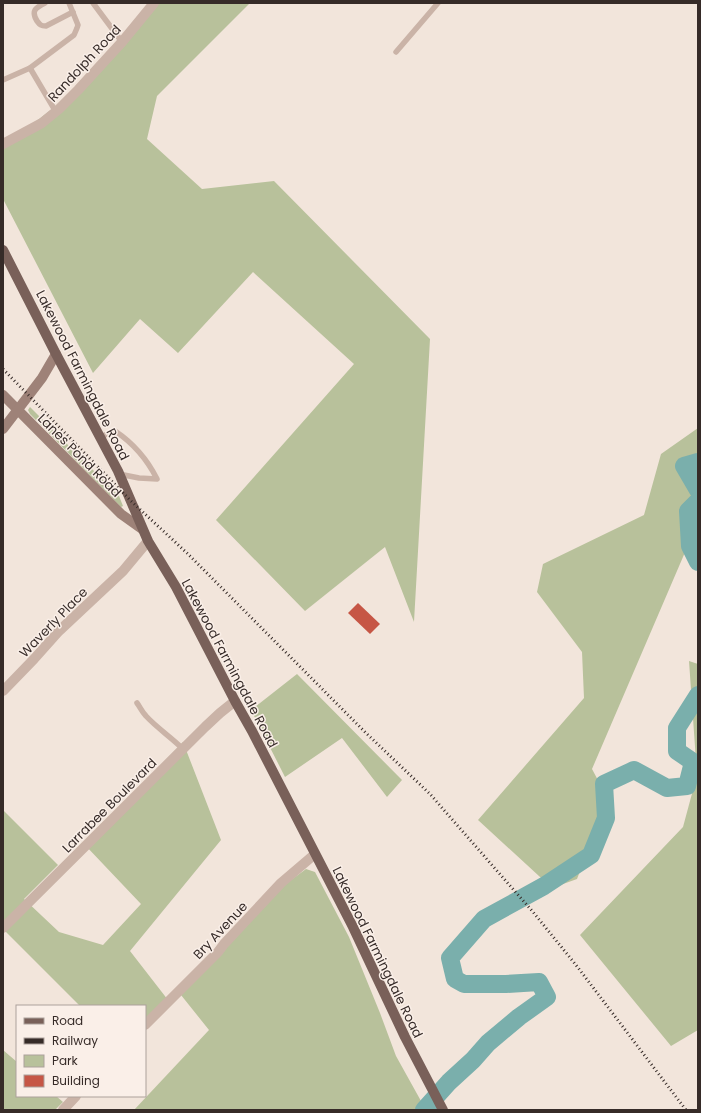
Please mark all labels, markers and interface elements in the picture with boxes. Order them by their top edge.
street label: Randolph Road [43,20,125,106]
street label: Lakewood Farmingdale Road [31,287,134,464]
street label: Lanes Pond Road [34,409,126,501]
street label: Lakewood Farmingdale Road [177,575,282,751]
street label: Waverly Place [15,583,92,662]
street label: Larrabee Boulevard [58,754,161,857]
street label: Lakewood Farmingdale Road [328,863,427,1041]
street label: Bry Avenue [189,897,252,963]
legend [16,1005,146,1097]
text: Road [52,1012,83,1029]
text: Railway [52,1032,98,1049]
text: Park [52,1052,79,1069]
text: Building [52,1072,100,1089]

